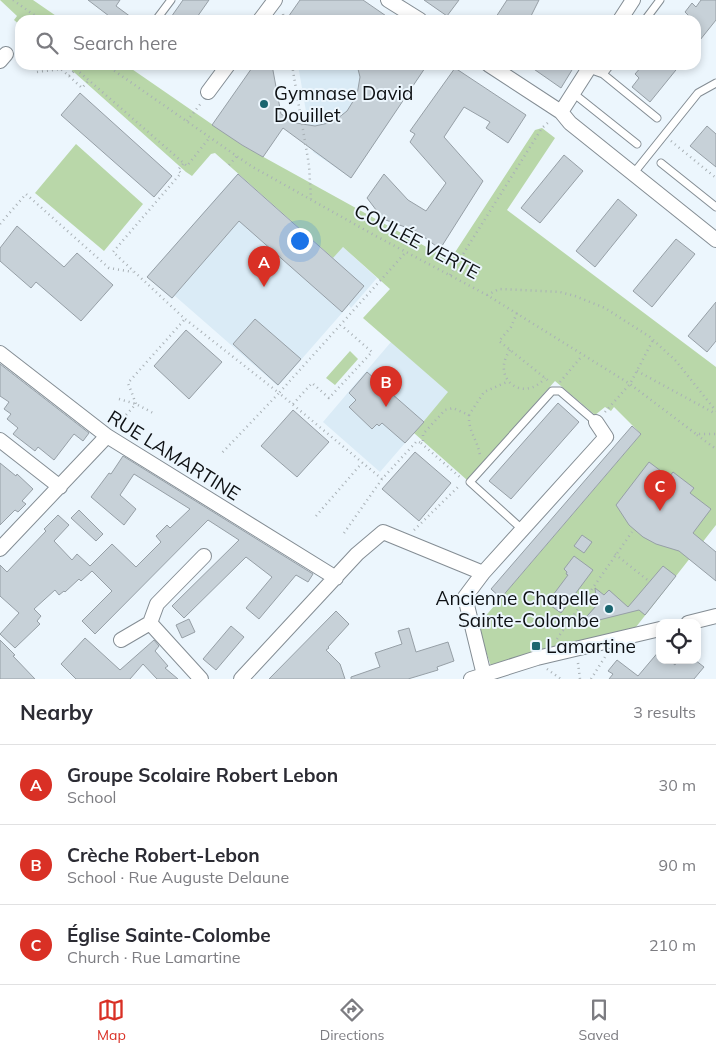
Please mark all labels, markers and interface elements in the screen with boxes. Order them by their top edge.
search box [15,15,701,70]
icon: search [33,29,61,57]
text: Search here [73,31,177,55]
place label: Gymnase David Douillet [274,81,413,127]
marker: Gymnase David Douillet [258,98,270,110]
street label: COULÉE VERTE [350,198,484,284]
your location [287,228,313,254]
pin: A [248,246,280,287]
pin: B [370,366,402,407]
street label: RUE LAMARTINE [103,405,245,505]
pin: C [644,470,676,511]
place label: Ancienne Chapelle Sainte-Colombe [435,586,599,632]
marker: Ancienne Chapelle Sainte-Colombe [603,603,615,615]
map controls [656,619,701,664]
button: locate [656,619,701,664]
place label: Lamartine [546,634,636,658]
marker: Lamartine [530,640,542,652]
text: Nearby [20,699,93,725]
text: 3 results [633,702,696,722]
text: Groupe Scolaire Robert Lebon [67,763,338,787]
text: A [30,775,42,795]
text: 30 m [659,775,696,795]
text: School [67,787,116,807]
text: Crèche Robert-Lebon [67,843,260,867]
text: B [30,855,42,875]
text: 90 m [659,855,696,875]
text: School · Rue Auguste Delaune [67,867,289,887]
text: Église Sainte-Colombe [67,923,271,947]
text: C [31,935,41,955]
text: 210 m [649,935,696,955]
text: Church · Rue Lamartine [67,947,240,967]
tab: Map [97,996,126,1044]
tab: Directions [320,996,385,1044]
tab: Saved [579,996,619,1044]

